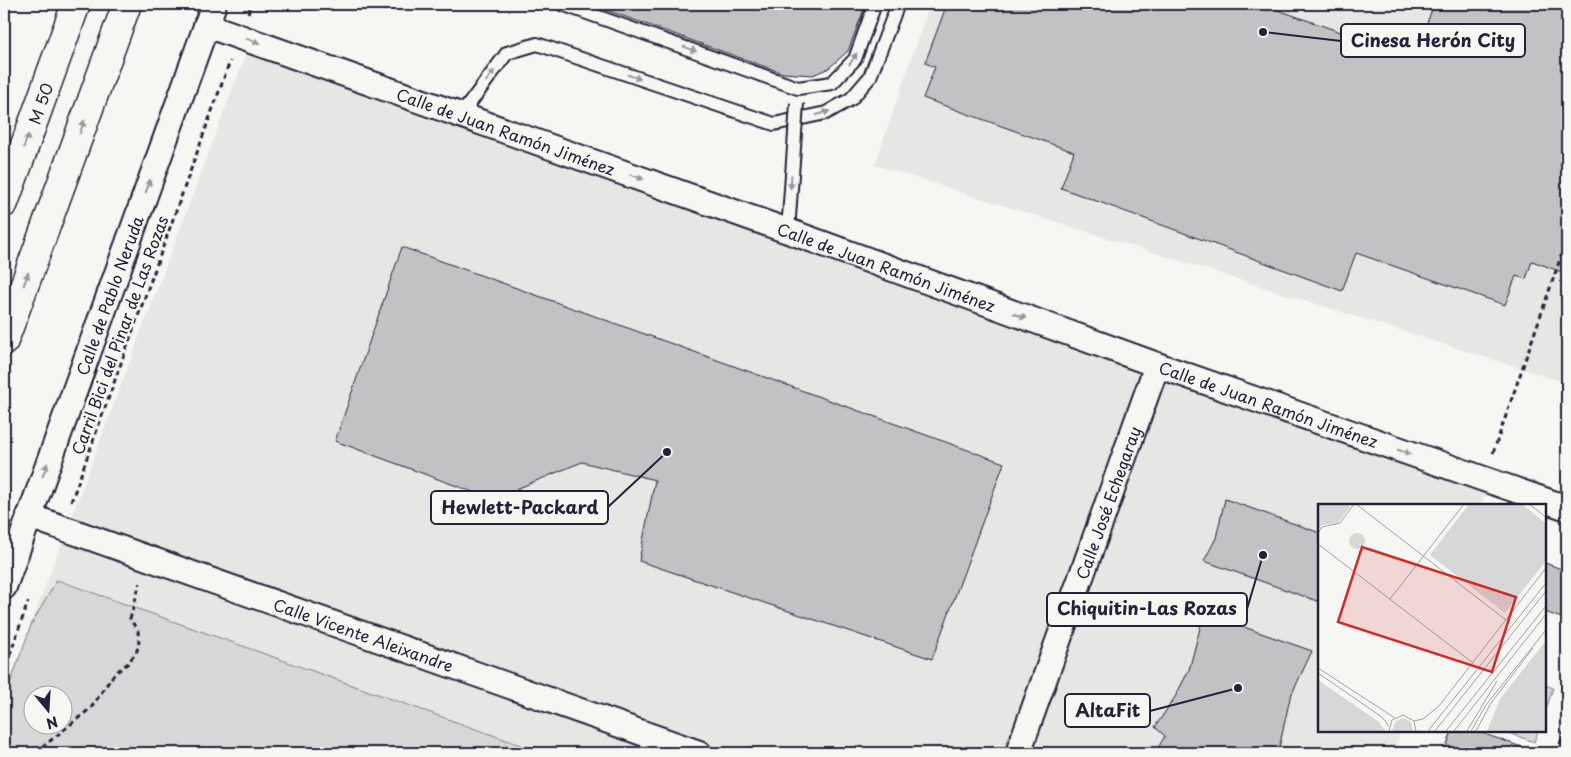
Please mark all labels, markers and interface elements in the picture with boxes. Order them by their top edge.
callout: Cinesa Herón City [1341,24,1525,57]
text: Cinesa Herón City [1351,26,1515,53]
one-way arrow [246,37,261,45]
one-way arrow [683,45,698,53]
one-way arrow [848,52,857,66]
one-way arrow [485,69,495,83]
one-way arrow [627,73,642,81]
street label: M 50 [22,79,59,127]
street label: Calle de Juan Ramón Jiménez [393,81,619,181]
one-way arrow [816,109,831,117]
one-way arrow [79,119,86,134]
one-way arrow [22,133,30,148]
one-way arrow [629,174,644,181]
one-way arrow [787,174,795,190]
one-way arrow [144,178,152,193]
street label: Carril Bici del Pinar de Las Rozas [65,212,173,458]
street label: Calle de Pablo Neruda [69,212,149,378]
street label: Calle de Juan Ramón Jiménez [774,216,999,317]
one-way arrow [22,271,30,286]
one-way arrow [1013,312,1028,320]
street label: Calle de Juan Ramón Jiménez [1156,355,1381,453]
street label: Calle José Echegaray [1069,423,1146,583]
one-way arrow [1397,448,1412,456]
one-way arrow [41,462,49,477]
callout: Hewlett-Packard [431,491,608,524]
text: Hewlett-Packard [442,493,599,520]
inset map [1318,504,1546,732]
street label: Calle Vicente Aleixandre [270,591,457,677]
callout: Chiquitin-Las Rozas [1047,593,1247,626]
text: Chiquitin-Las Rozas [1057,594,1237,621]
north arrow [22,684,72,734]
callout: AltaFit [1065,694,1150,727]
text: AltaFit [1076,696,1141,723]
text: N [44,711,61,735]

